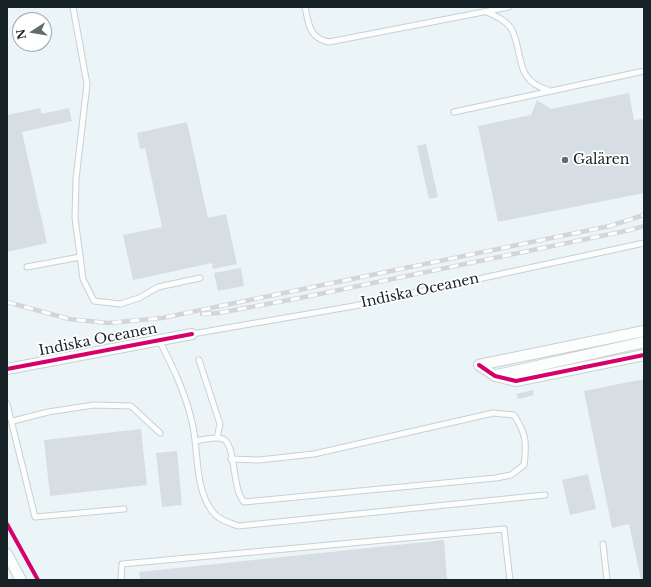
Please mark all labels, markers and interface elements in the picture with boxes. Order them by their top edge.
north arrow [12,12,52,52]
text: N [13,28,29,41]
place label: Galären [573,152,629,168]
marker: Galären [560,155,570,165]
street label: Indiska Oceanen [359,270,481,312]
street label: Indiska Oceanen [37,320,159,360]

